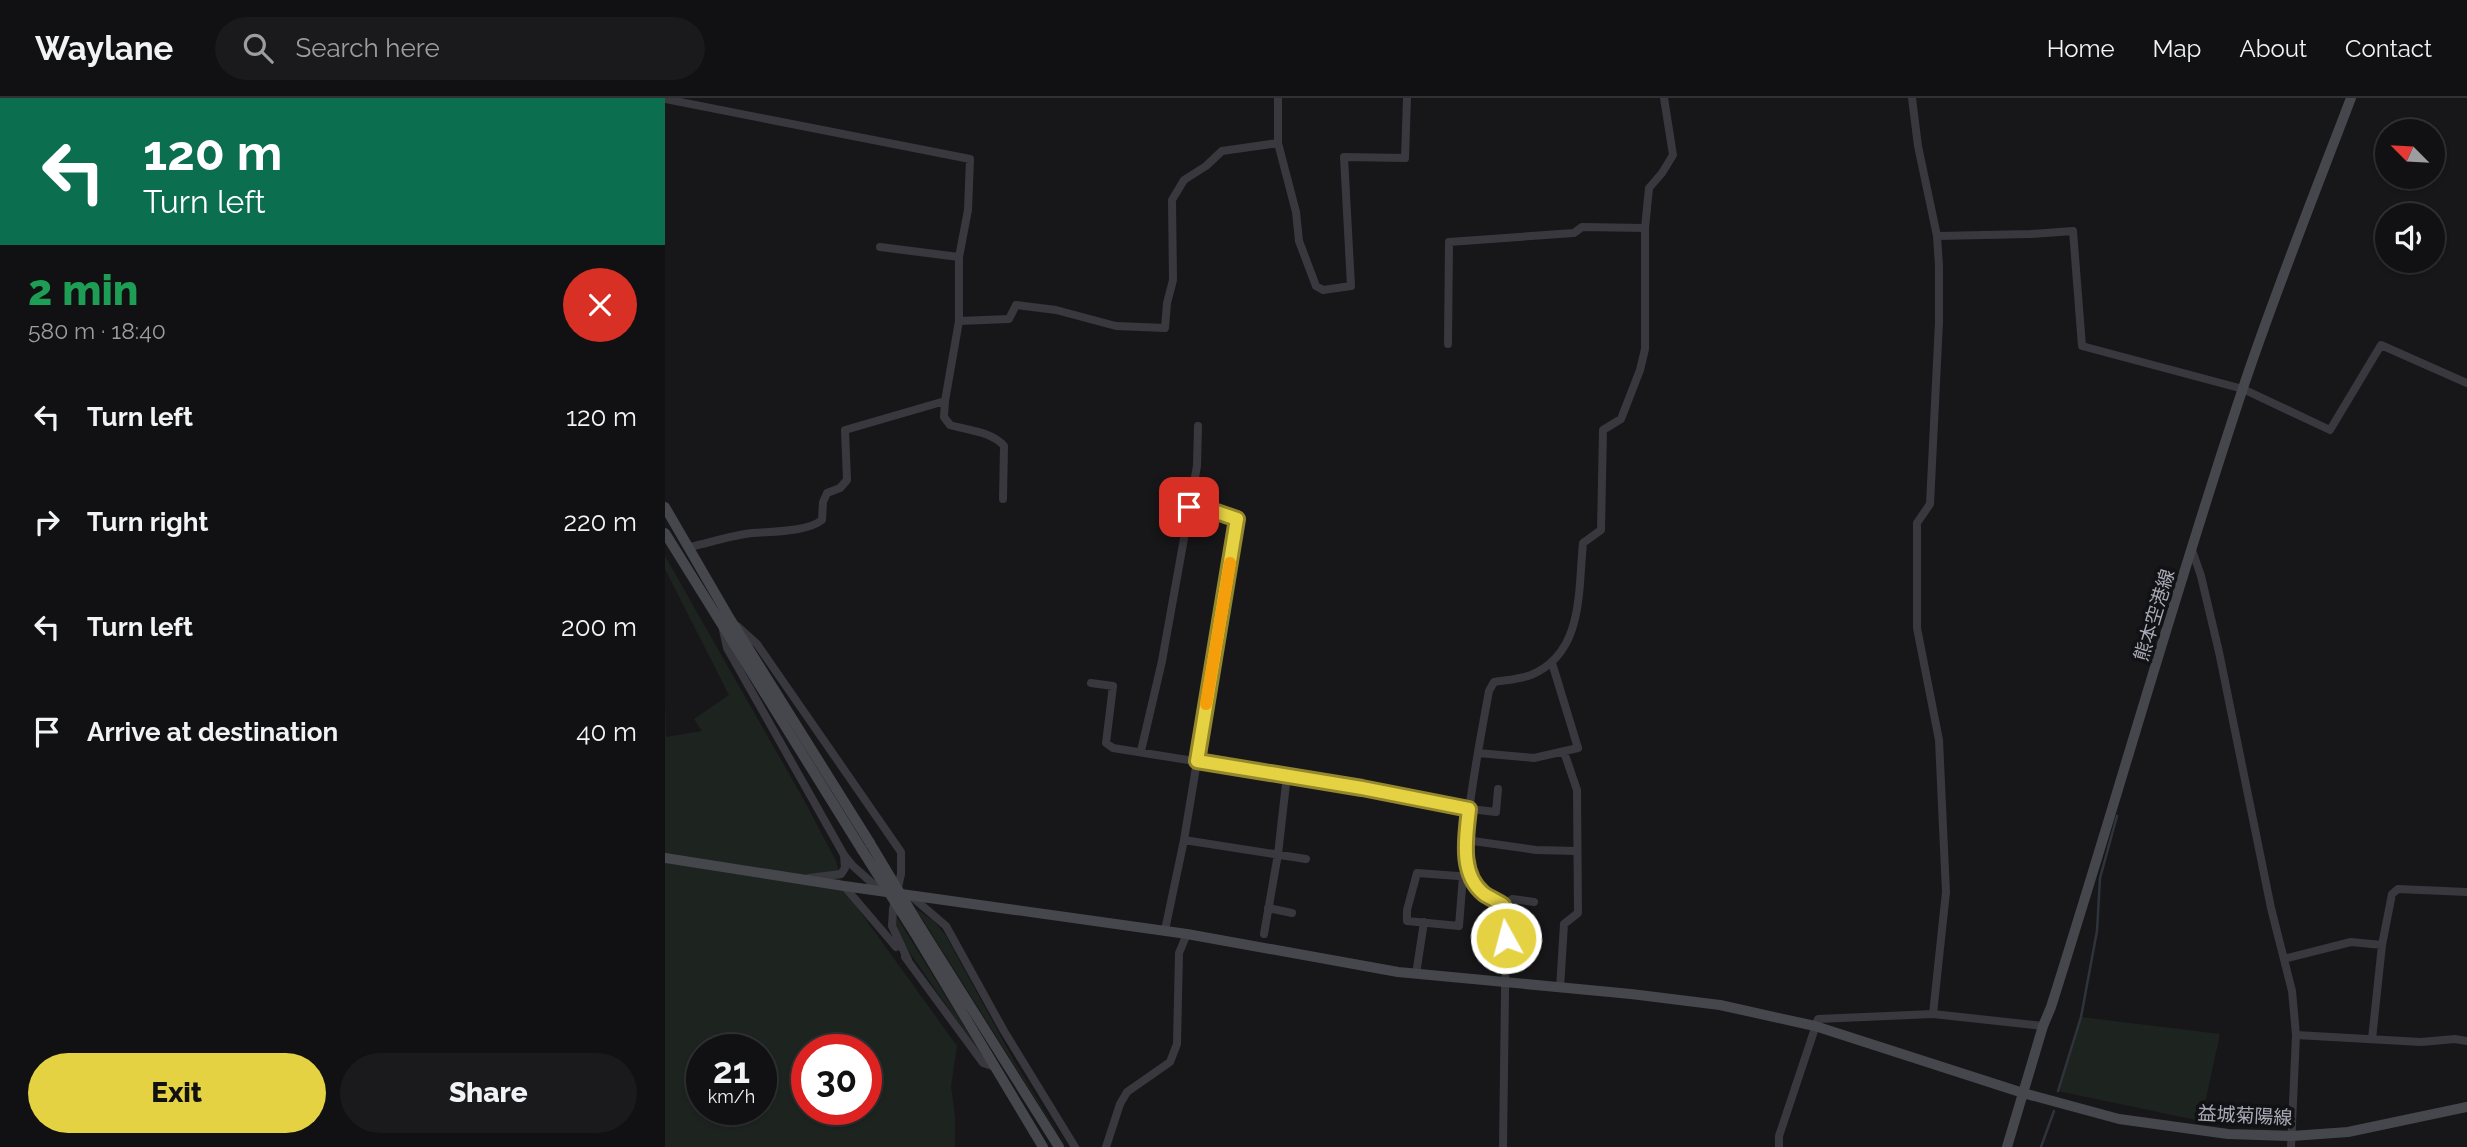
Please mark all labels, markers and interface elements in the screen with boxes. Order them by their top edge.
search box [215,17,705,80]
text: Waylane [35,29,173,68]
icon: search [239,29,277,67]
text: Search here [295,33,440,63]
text: Home [2047,34,2115,63]
text: Map [2153,34,2201,63]
text: About [2239,34,2307,63]
text: Contact [2345,34,2432,63]
north arrow [2375,119,2445,189]
map controls [2375,119,2445,273]
text: 120 m [143,124,282,181]
icon: left [28,126,119,217]
text: Turn left [143,183,265,220]
button: sound [2375,203,2445,273]
text: 2 min [28,266,138,315]
button: close [563,268,637,342]
text: 580 m · 18:40 [28,317,166,344]
icon: left [28,398,66,436]
text: Turn left [87,402,193,432]
text: 120 m [566,402,637,432]
pin [1159,477,1219,537]
icon: arrive [1170,488,1208,526]
icon: right [28,503,66,541]
text: Turn right [87,507,208,537]
text: 220 m [563,507,637,537]
street label: 熊本空港線 [2130,566,2178,664]
icon: left [28,608,66,646]
text: Turn left [87,612,193,642]
text: 200 m [561,612,637,642]
icon: arrive [28,713,66,751]
text: Arrive at destination [87,717,338,747]
text: 40 m [576,717,637,747]
position arrow [1469,901,1543,975]
speed limit sign: 30 [791,1034,882,1125]
text: 21 [713,1050,750,1091]
button: Exit [28,1053,326,1133]
button: Share [340,1053,637,1133]
text: km/h [708,1086,755,1107]
street label: 益城菊陽線 [2197,1102,2293,1128]

